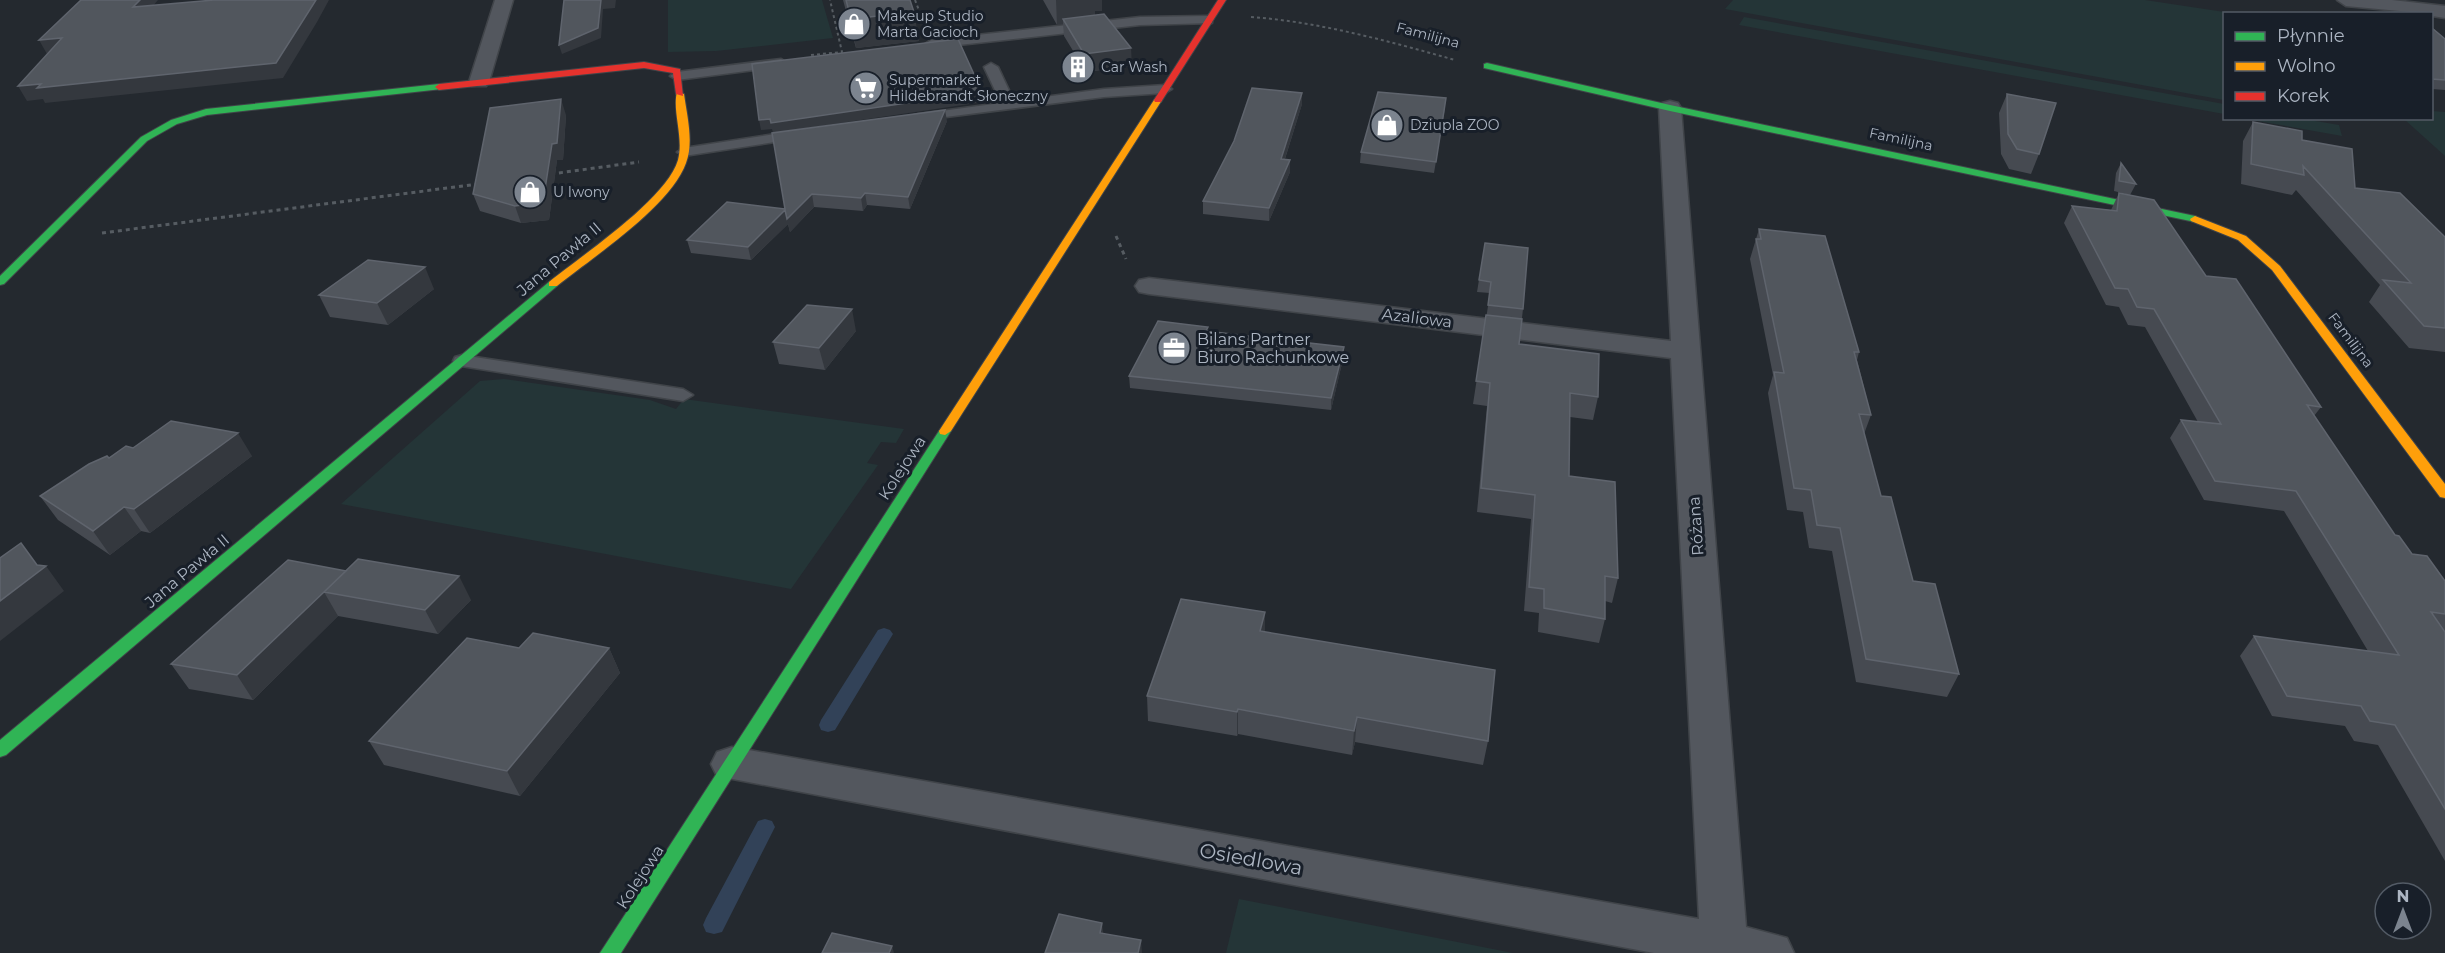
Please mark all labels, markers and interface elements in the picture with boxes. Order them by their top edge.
shop icon: Makeup Studio Marta Gacioch [836,6,872,42]
place label: Makeup Studio Marta Gacioch [877,7,984,41]
legend [2223,12,2433,120]
street label: Familijna [1394,18,1462,52]
text: Płynnie [2277,25,2345,47]
building icon: Car Wash [1060,49,1096,85]
text: Wolno [2277,55,2336,77]
place label: Car Wash [1101,58,1168,76]
supermarket icon: Supermarket Hildebrandt Słoneczny [848,70,884,106]
place label: Supermarket Hildebrandt Słoneczny [889,71,1048,105]
text: Korek [2277,85,2330,107]
shop icon: Dziupla ZOO [1369,107,1405,143]
place label: Dziupla ZOO [1410,116,1500,134]
street label: Familijna [1868,123,1934,155]
shop icon: U Iwony [512,174,548,210]
place label: U Iwony [553,183,610,201]
street label: Jana Pawła II [512,218,605,300]
street label: Azaliowa [1381,304,1453,332]
street label: Familijna [2324,309,2378,371]
office icon: Bilans Partner Biuro Rachunkowe [1156,330,1192,366]
place label: Bilans Partner Biuro Rachunkowe [1197,330,1349,367]
street label: Kolejowa [874,433,930,503]
street label: Różana [1684,496,1708,556]
street label: Jana Pawła II [140,530,233,612]
street label: Osiedlowa [1198,838,1304,880]
street label: Kolejowa [612,842,668,912]
north arrow [2373,881,2433,941]
text: N [2397,887,2409,906]

